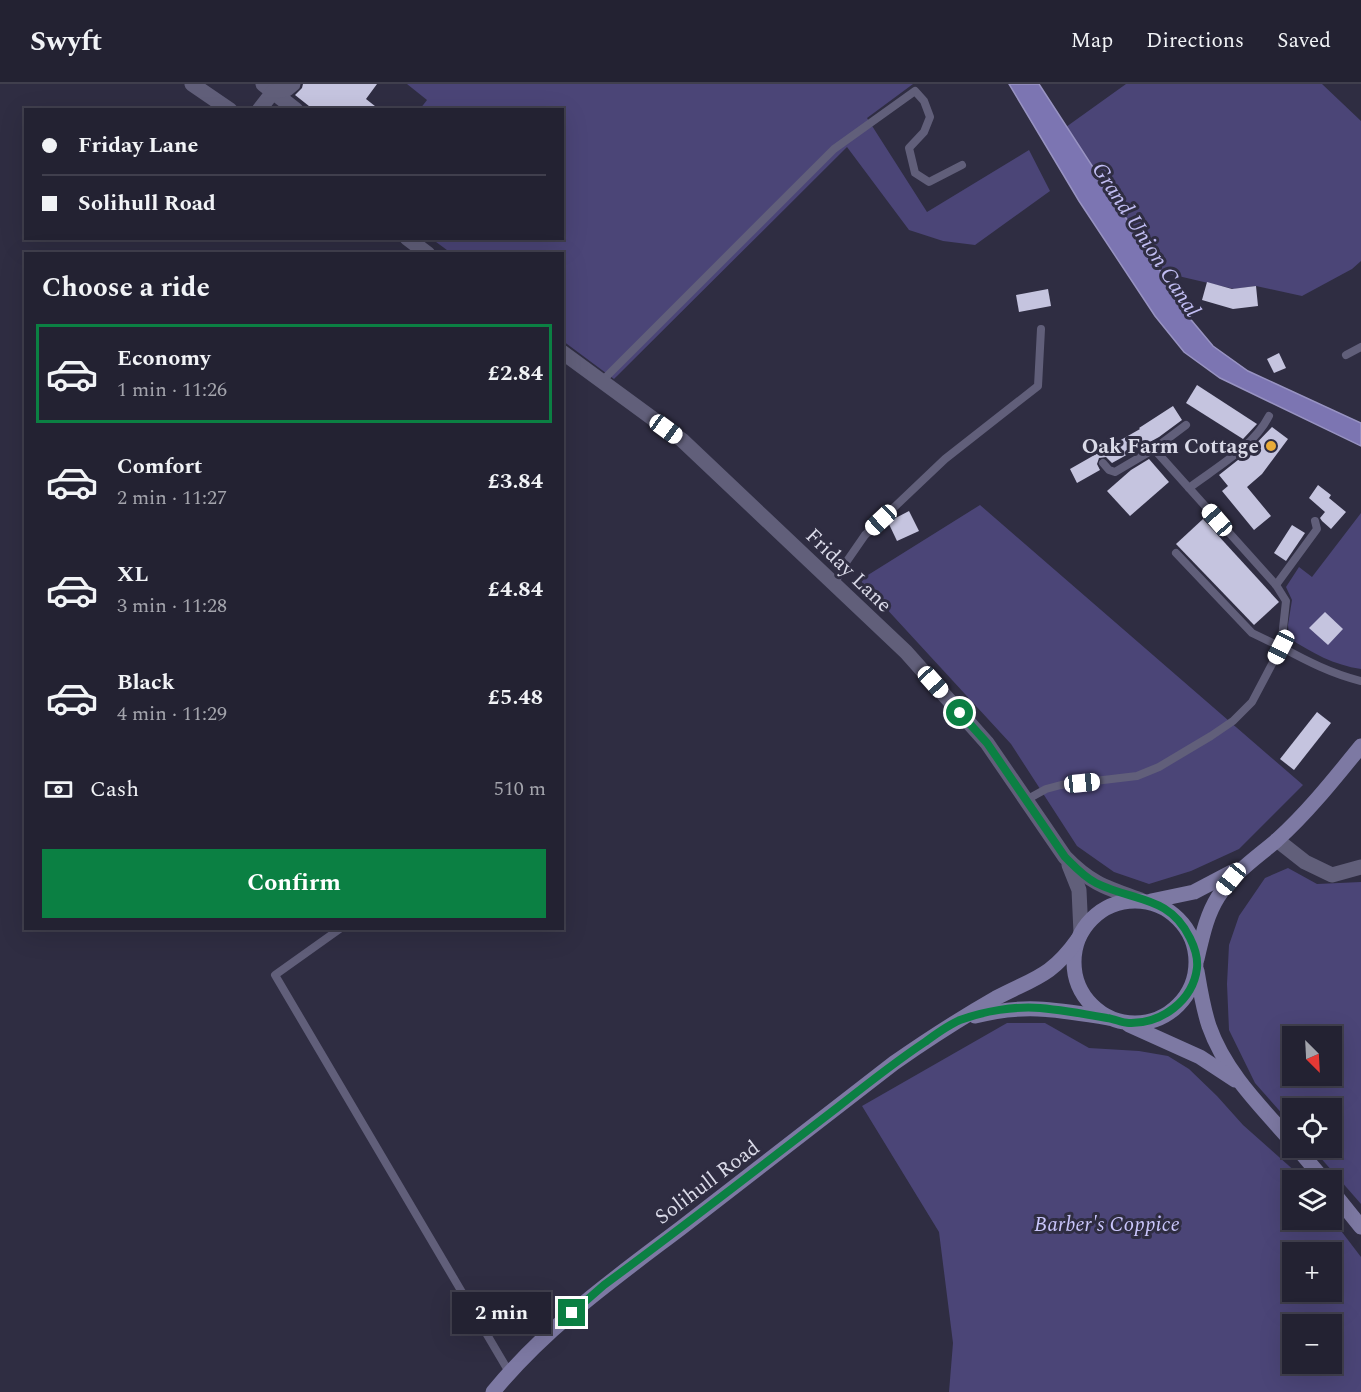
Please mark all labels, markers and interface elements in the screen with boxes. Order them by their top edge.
text: Swyft [30,20,102,63]
text: Map [1071,25,1113,57]
text: Directions [1146,25,1244,57]
text: Saved [1277,25,1331,57]
text: Friday Lane [78,129,199,162]
water label: Grand Union Canal [1083,156,1209,324]
text: Solihull Road [78,187,216,220]
text: Choose a ride [42,267,210,309]
text: Economy [117,342,210,375]
icon: car [45,347,99,401]
text: £2.84 [488,357,543,390]
text: 1 min · 11:26 [117,375,227,405]
car [646,411,686,447]
place label: Oak Farm Cottage [1082,431,1259,463]
marker: Oak Farm Cottage [1264,439,1278,453]
text: Comfort [117,450,202,483]
icon: car [45,455,99,509]
text: £3.84 [488,465,543,498]
text: 2 min · 11:27 [117,483,227,513]
car [862,501,900,539]
car [1198,501,1236,539]
street label: Friday Lane [798,521,899,621]
text: XL [117,558,148,591]
icon: car [45,563,99,617]
text: £4.84 [488,573,543,606]
text: 3 min · 11:28 [117,591,227,621]
car [1265,627,1297,667]
car [914,663,952,701]
text: Black [117,666,175,699]
icon: car [45,671,99,725]
text: £5.48 [488,681,543,714]
text: 4 min · 11:29 [117,699,227,729]
route start [946,699,973,726]
car [1063,772,1101,794]
icon: cash [42,773,75,806]
text: Cash [90,773,139,806]
text: 510 m [494,774,546,804]
button: Confirm [42,849,546,918]
car [1213,859,1249,899]
north arrow [1282,1026,1342,1086]
map controls [1282,1026,1342,1374]
button: locate [1282,1098,1342,1158]
street label: Solihull Road [648,1133,767,1233]
button: layers [1282,1170,1342,1230]
park label: Barber's Coppice [1034,1209,1180,1241]
button: + [1282,1242,1342,1302]
callout: 2 min [452,1292,551,1334]
text: 2 min [475,1298,528,1328]
route end [558,1299,585,1326]
button: − [1282,1314,1342,1374]

